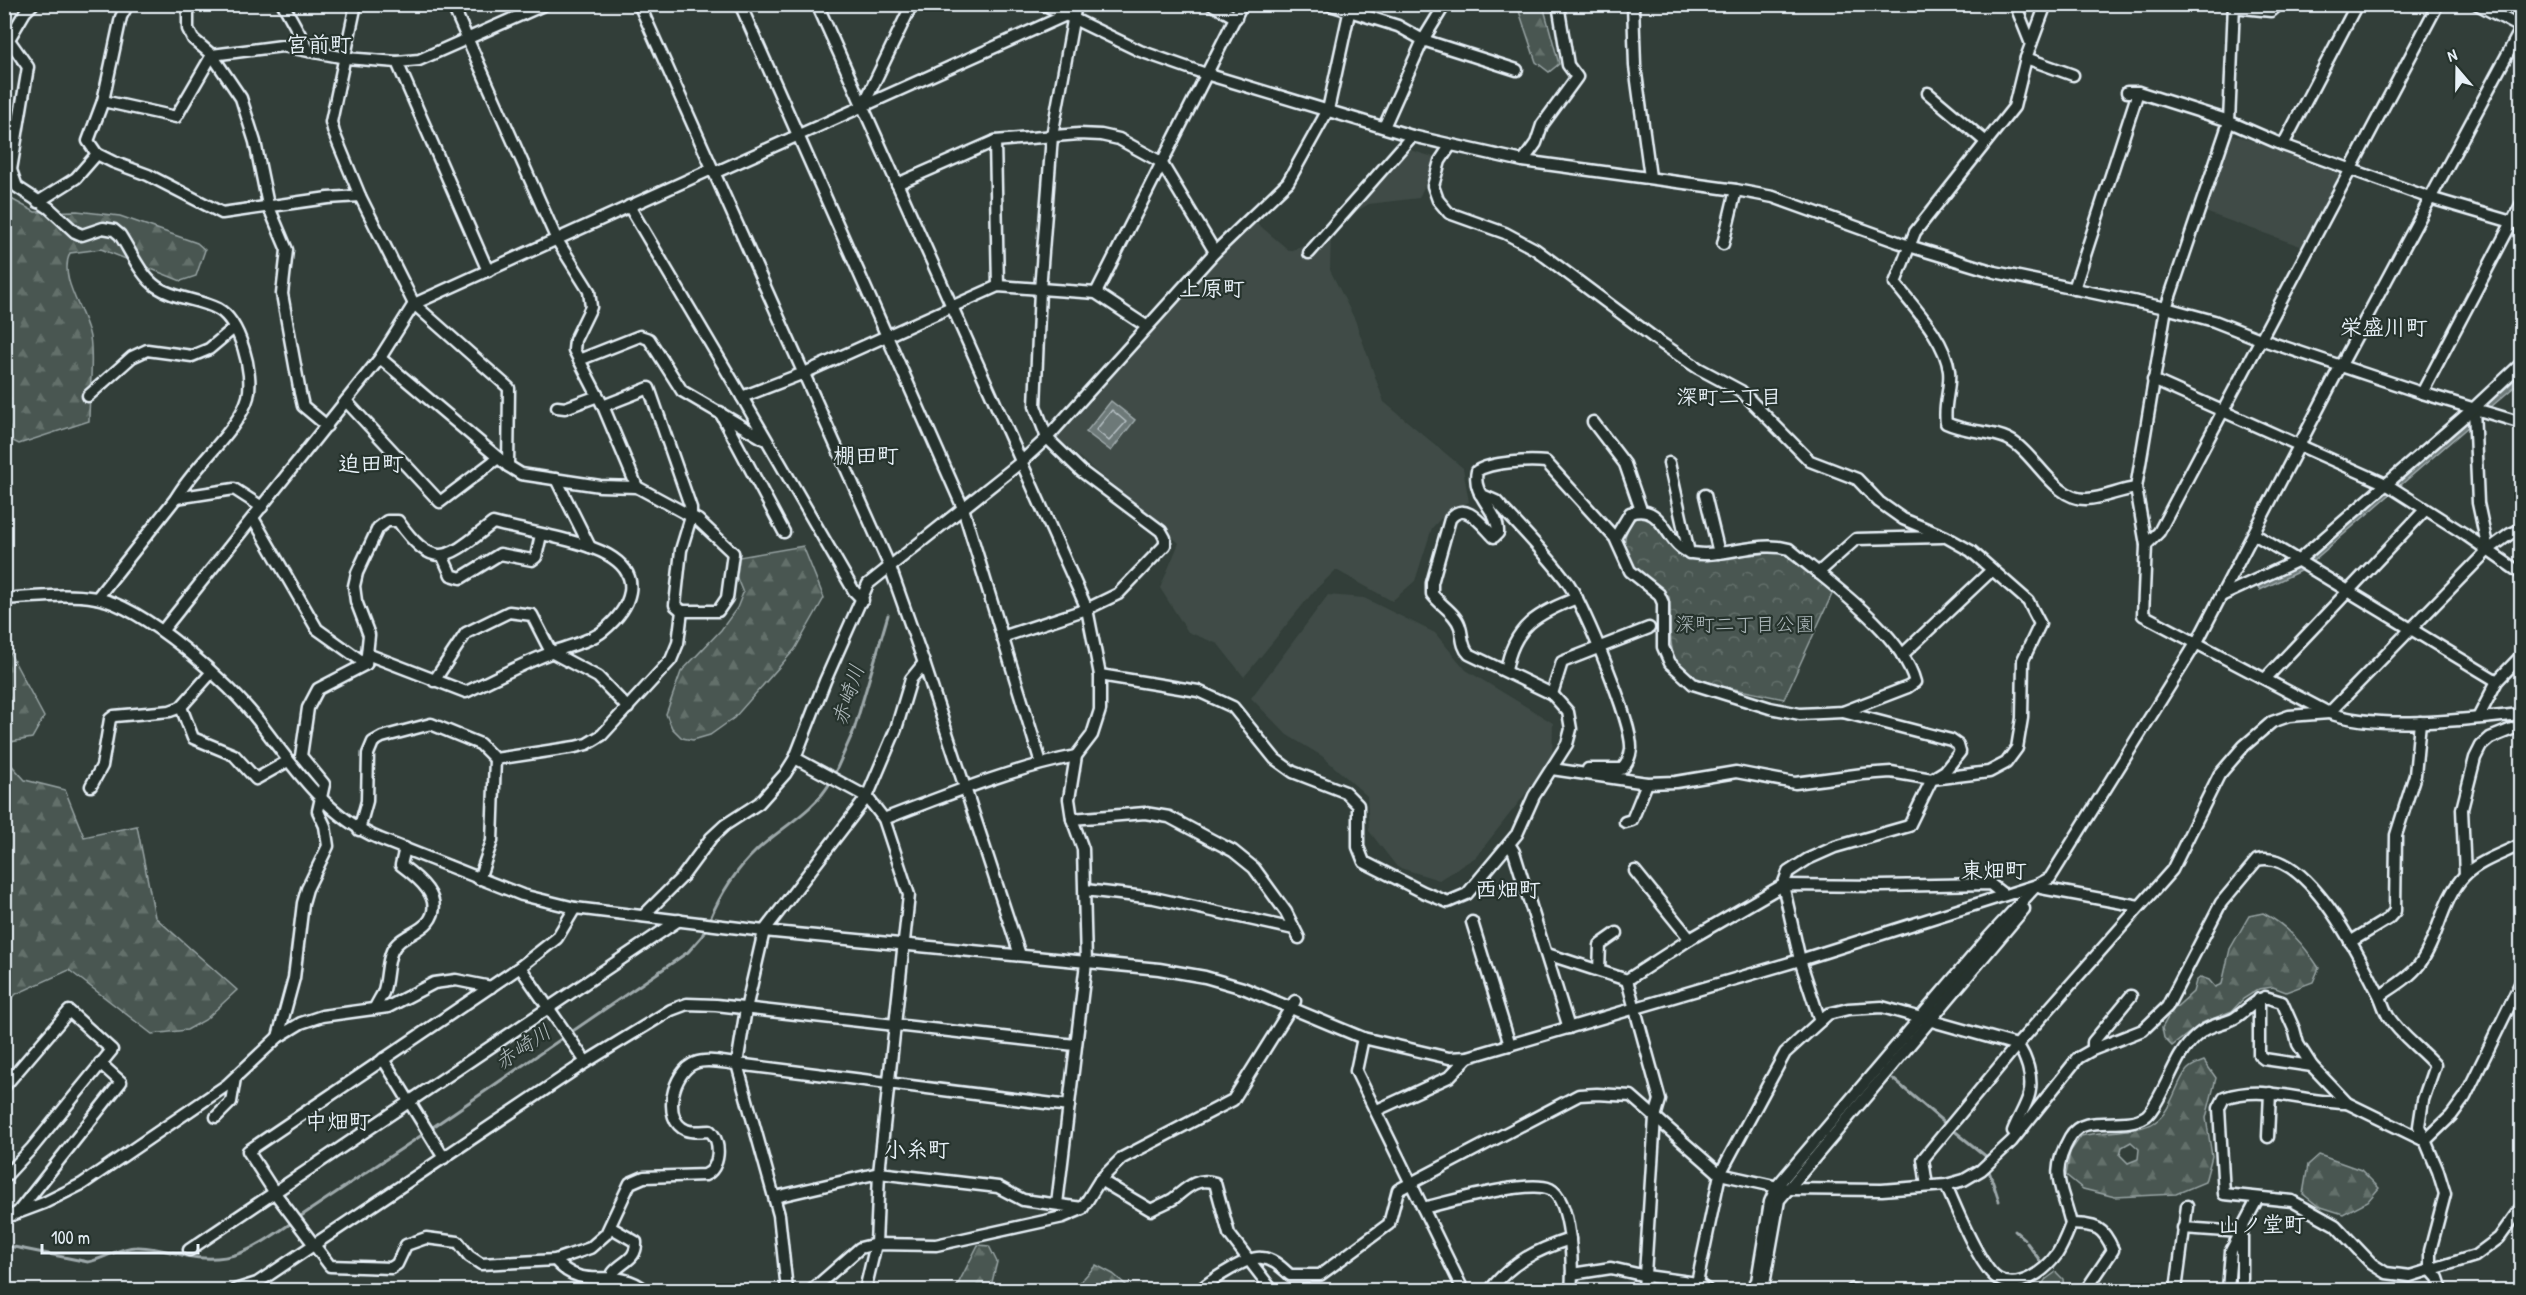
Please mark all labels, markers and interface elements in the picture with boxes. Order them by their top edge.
district label: 宮前町 [286,29,352,59]
north arrow [2427,39,2487,99]
text: N [2444,43,2460,67]
district label: 上原町 [1179,273,1245,303]
district label: 栄盛川町 [2340,312,2428,342]
district label: 深町二丁目 [1677,382,1782,411]
district label: 棚田町 [833,440,899,470]
district label: 迫田町 [338,448,404,478]
park label: 深町二丁目公園 [1675,610,1815,637]
water label: 赤崎川 [824,660,871,729]
district label: 東畑町 [1961,855,2027,885]
district label: 西畑町 [1475,874,1541,904]
water label: 赤崎川 [488,1017,557,1076]
district label: 中畑町 [305,1106,371,1136]
district label: 小糸町 [884,1134,950,1164]
district label: 山ノ堂町 [2218,1209,2306,1239]
scale bar [42,1217,198,1255]
text: 100 m [51,1225,90,1250]

